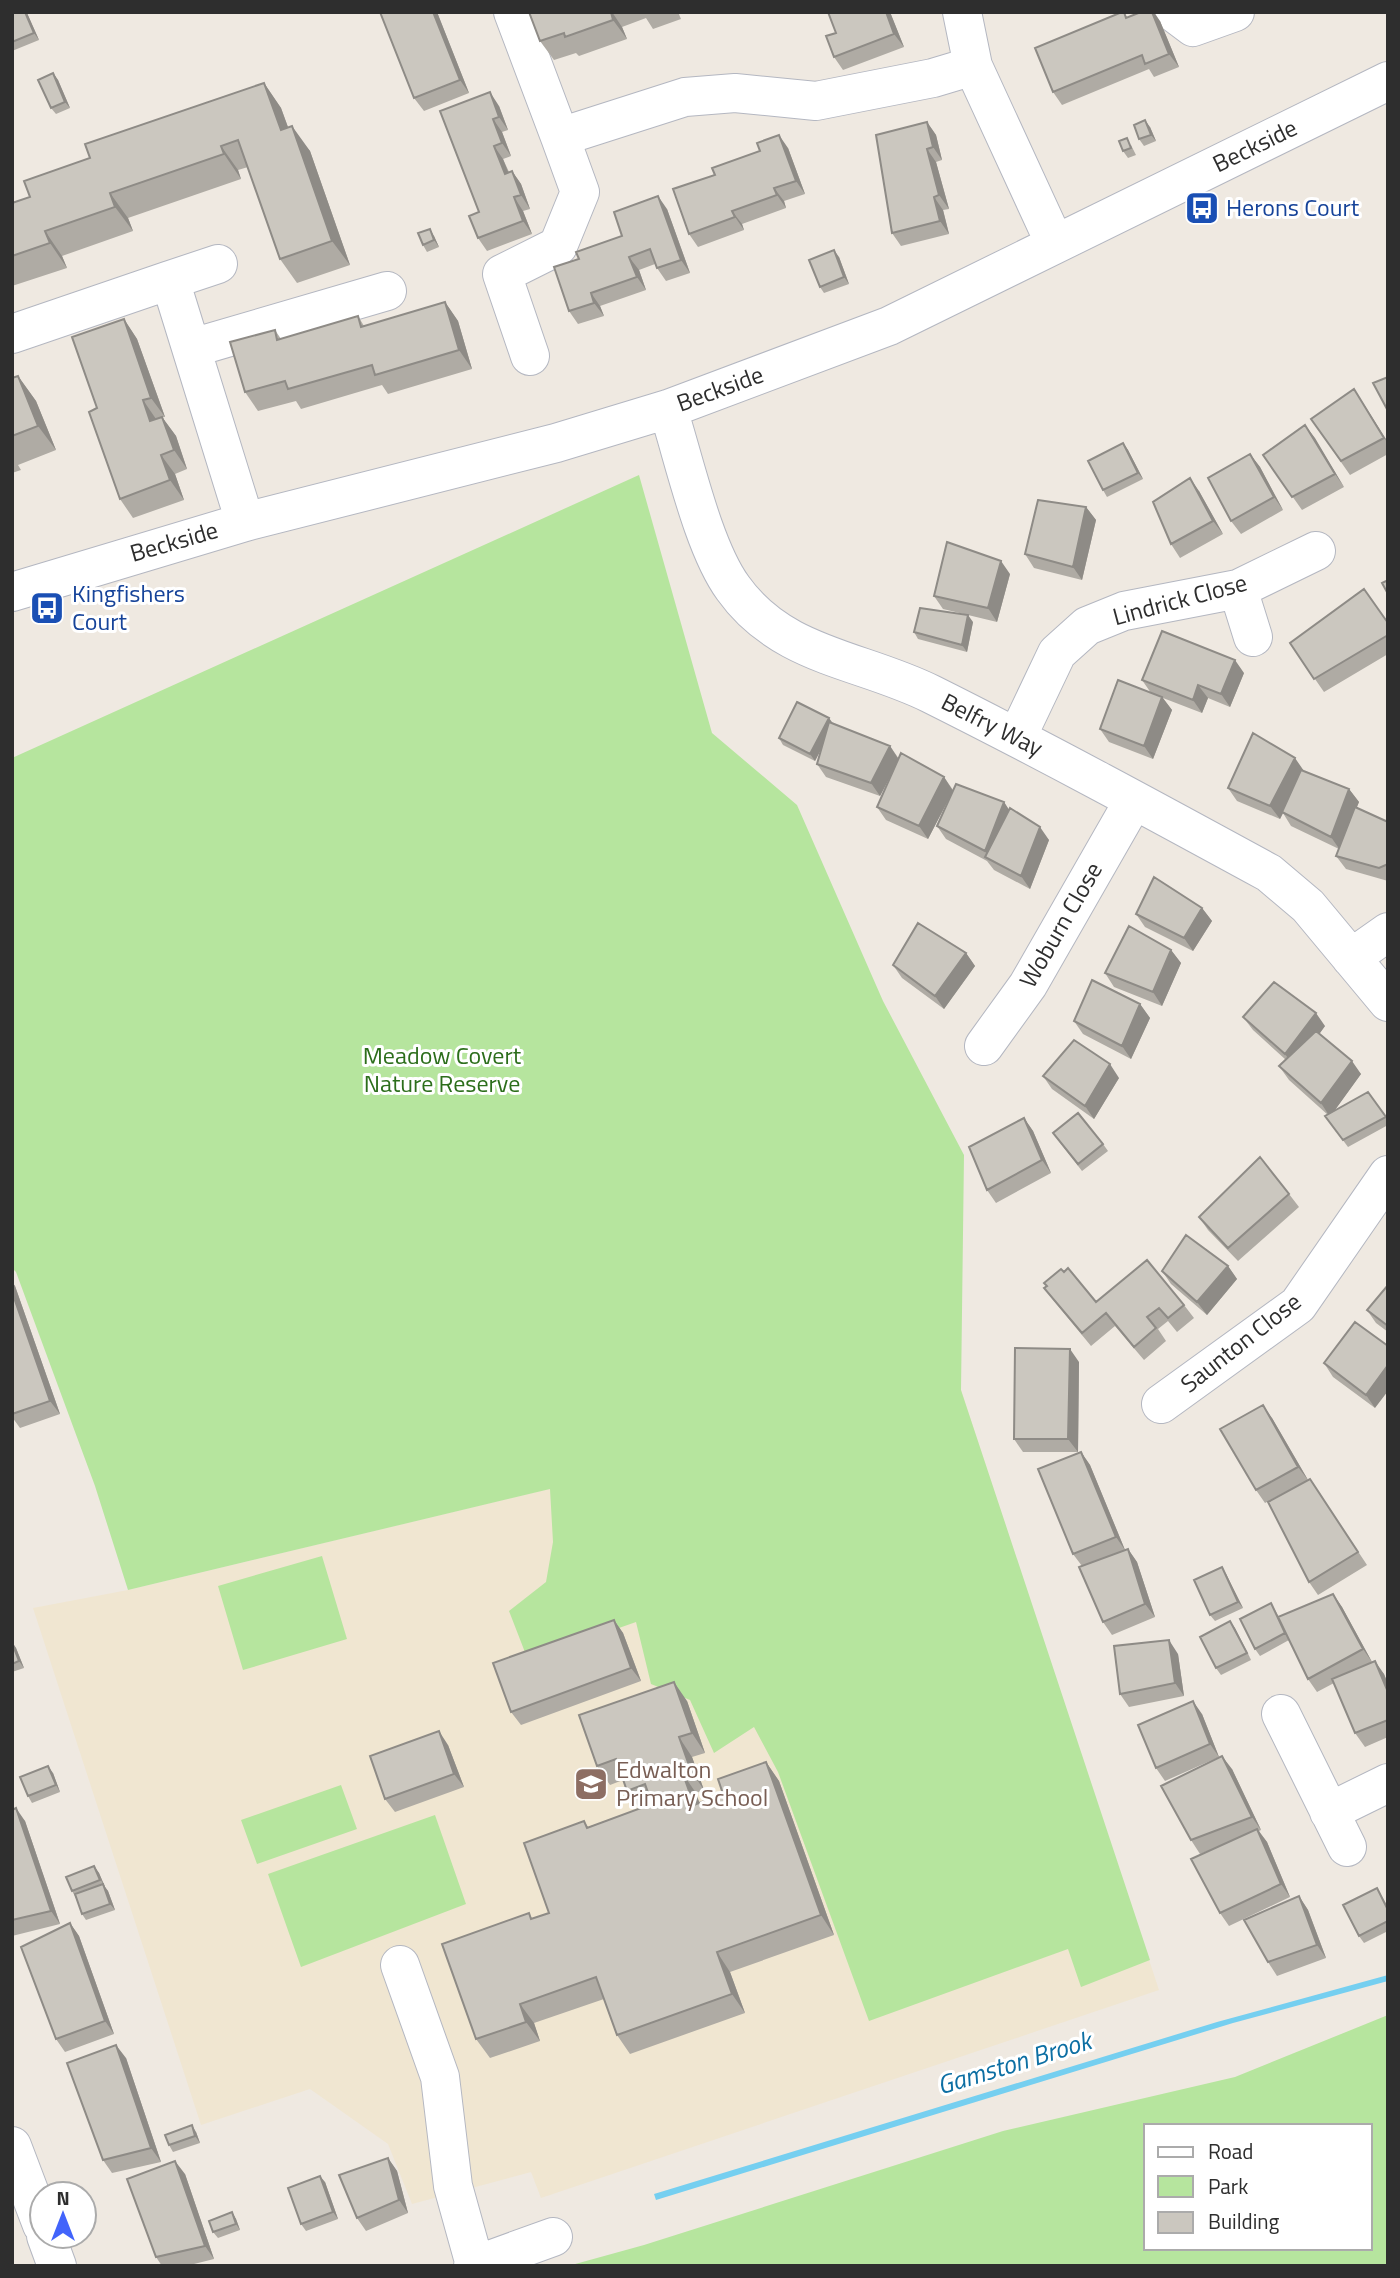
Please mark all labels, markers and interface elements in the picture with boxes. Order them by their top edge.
street label: Beckside [1206,109,1303,181]
bus stop icon: Herons Court [1183,189,1221,227]
place label: Herons Court [1226,189,1360,225]
street label: Beckside [671,356,768,420]
street label: Beckside [125,511,222,571]
street label: Lindrick Close [1109,564,1251,634]
place label: Kingfishers Court [72,575,185,639]
bus stop icon: Kingfishers Court [28,589,66,627]
street label: Belfry Way [935,683,1050,765]
street label: Woburn Close [1010,855,1111,994]
park label: Meadow Covert Nature Reserve [363,1037,522,1101]
street label: Saunton Close [1172,1284,1308,1401]
place label: Edwalton Primary School [616,1751,768,1815]
school or university icon: Edwalton Primary School [572,1765,610,1803]
water label: Gamston Brook [932,2020,1099,2104]
legend [1144,2124,1372,2250]
text: Road [1208,2135,1253,2167]
text: Park [1208,2170,1248,2202]
north arrow [28,2180,98,2250]
text: N [56,2183,70,2212]
text: Building [1208,2205,1280,2237]

